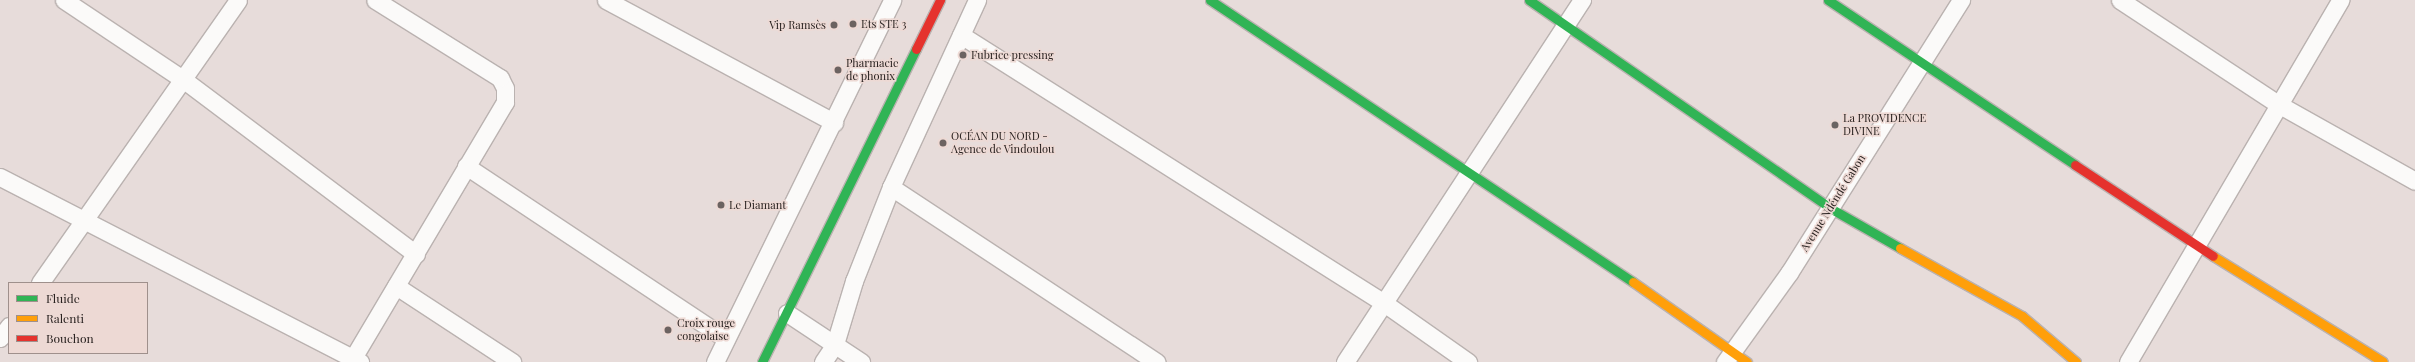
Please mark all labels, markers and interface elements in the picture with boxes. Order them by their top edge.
place label: Ets STE 3 [861,17,906,31]
place label: Vip Ramsès [769,18,826,32]
marker: Ets STE 3 [848,19,858,29]
marker: Vip Ramsès [829,20,839,30]
place label: Fubrice pressing [971,48,1054,62]
marker: Fubrice pressing [958,50,968,60]
place label: Pharmacie de phonix [846,57,899,83]
marker: Pharmacie de phonix [833,65,843,75]
place label: La PROVIDENCE DIVINE [1843,112,1926,138]
marker: La PROVIDENCE DIVINE [1830,120,1840,130]
place label: OCÉAN DU NORD - Agence de Vindoulou [951,130,1055,156]
marker: OCÉAN DU NORD - Agence de Vindoulou [938,138,948,148]
street label: Avenue Ndéndé Gabon [1798,152,1868,254]
place label: Le Diamant [729,198,786,212]
marker: Le Diamant [716,200,726,210]
legend [8,282,148,354]
text: Fluide [46,290,80,306]
text: Ralenti [46,310,84,326]
place label: Croix rouge congolaise [677,317,735,343]
marker: Croix rouge congolaise [662,324,674,336]
text: Bouchon [46,330,94,346]

